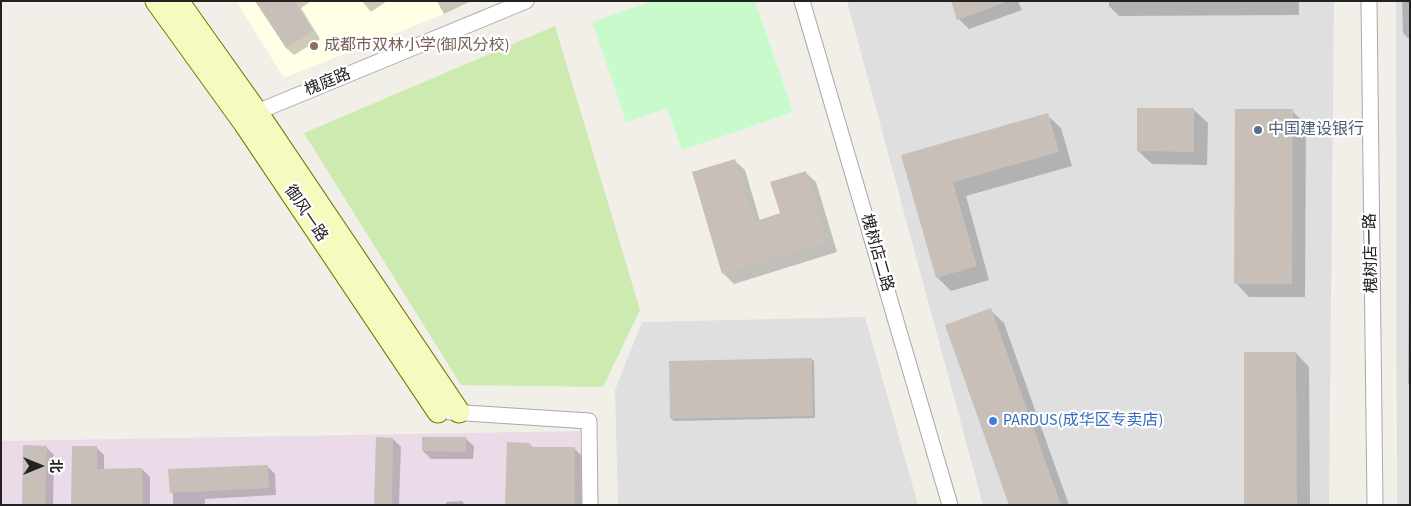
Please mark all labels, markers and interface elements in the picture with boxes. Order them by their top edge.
place label: 成都市双林小学(御风分校) [324,36,510,56]
marker: 成都市双林小学(御风分校) [308,40,320,52]
street label: 槐庭路 [302,65,354,101]
place label: 中国建设银行 [1268,120,1364,140]
marker: 中国建设银行 [1252,124,1264,136]
street label: 御风一路 [279,182,331,246]
street label: 槐树店二路 [856,212,896,294]
street label: 槐树店一路 [1362,213,1382,293]
place label: PARDUS(成华区专卖店) [1003,411,1163,431]
marker: PARDUS(成华区专卖店) [987,415,999,427]
north arrow [15,441,65,491]
text: 北 [45,459,65,473]

